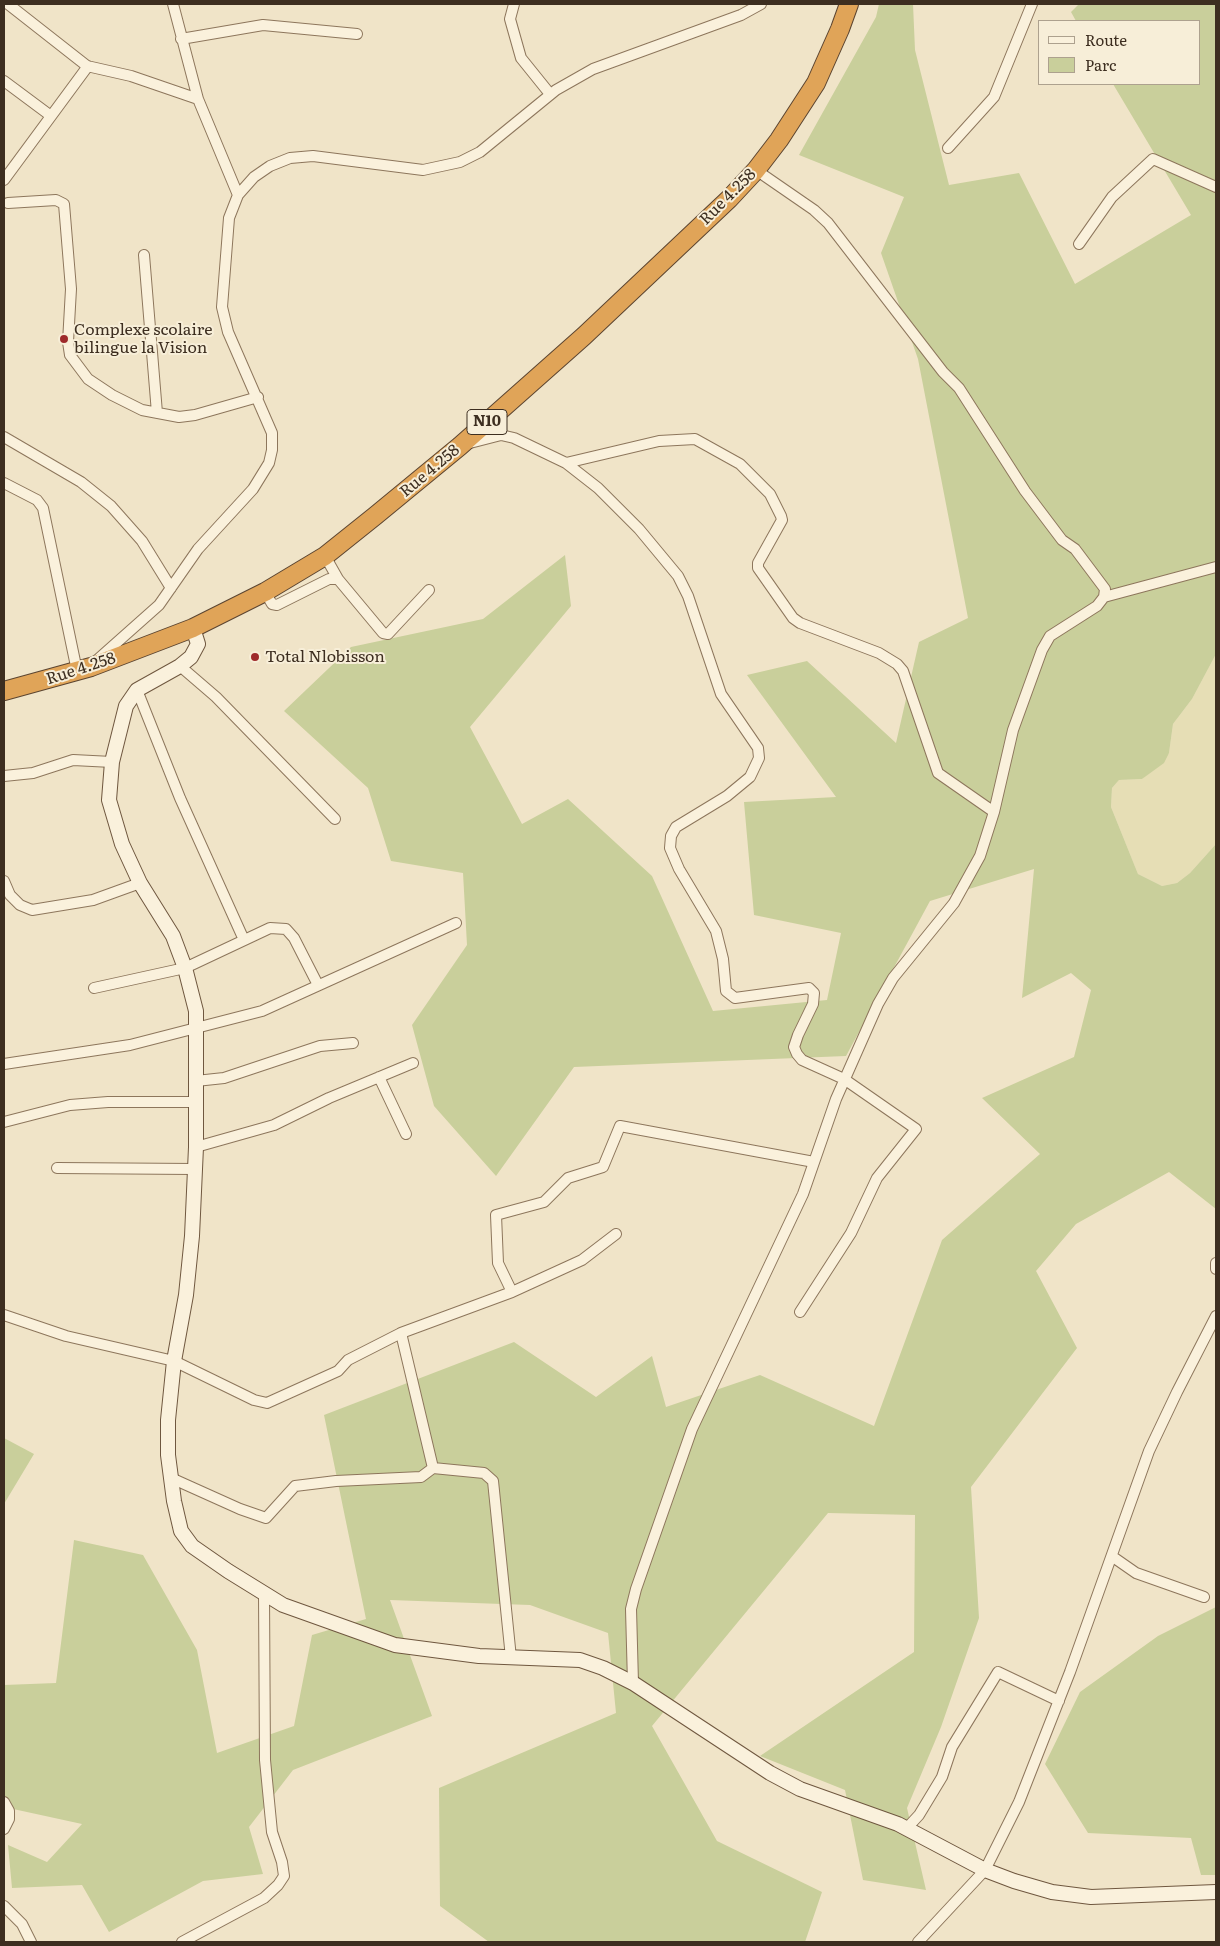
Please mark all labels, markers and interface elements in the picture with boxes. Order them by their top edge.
legend [1038,20,1200,85]
text: Route [1085,28,1127,51]
text: Parc [1085,53,1116,76]
street label: Rue 4.258 [696,165,760,229]
place label: Complexe scolaire bilingue la Vision [74,320,213,358]
marker: Complexe scolaire bilingue la Vision [58,333,70,345]
road number: N10 [467,410,507,434]
street label: Rue 4.258 [396,441,464,501]
place label: Total Nlobisson [265,647,385,667]
street label: Rue 4.258 [44,649,118,689]
marker: Total Nlobisson [249,651,261,663]

